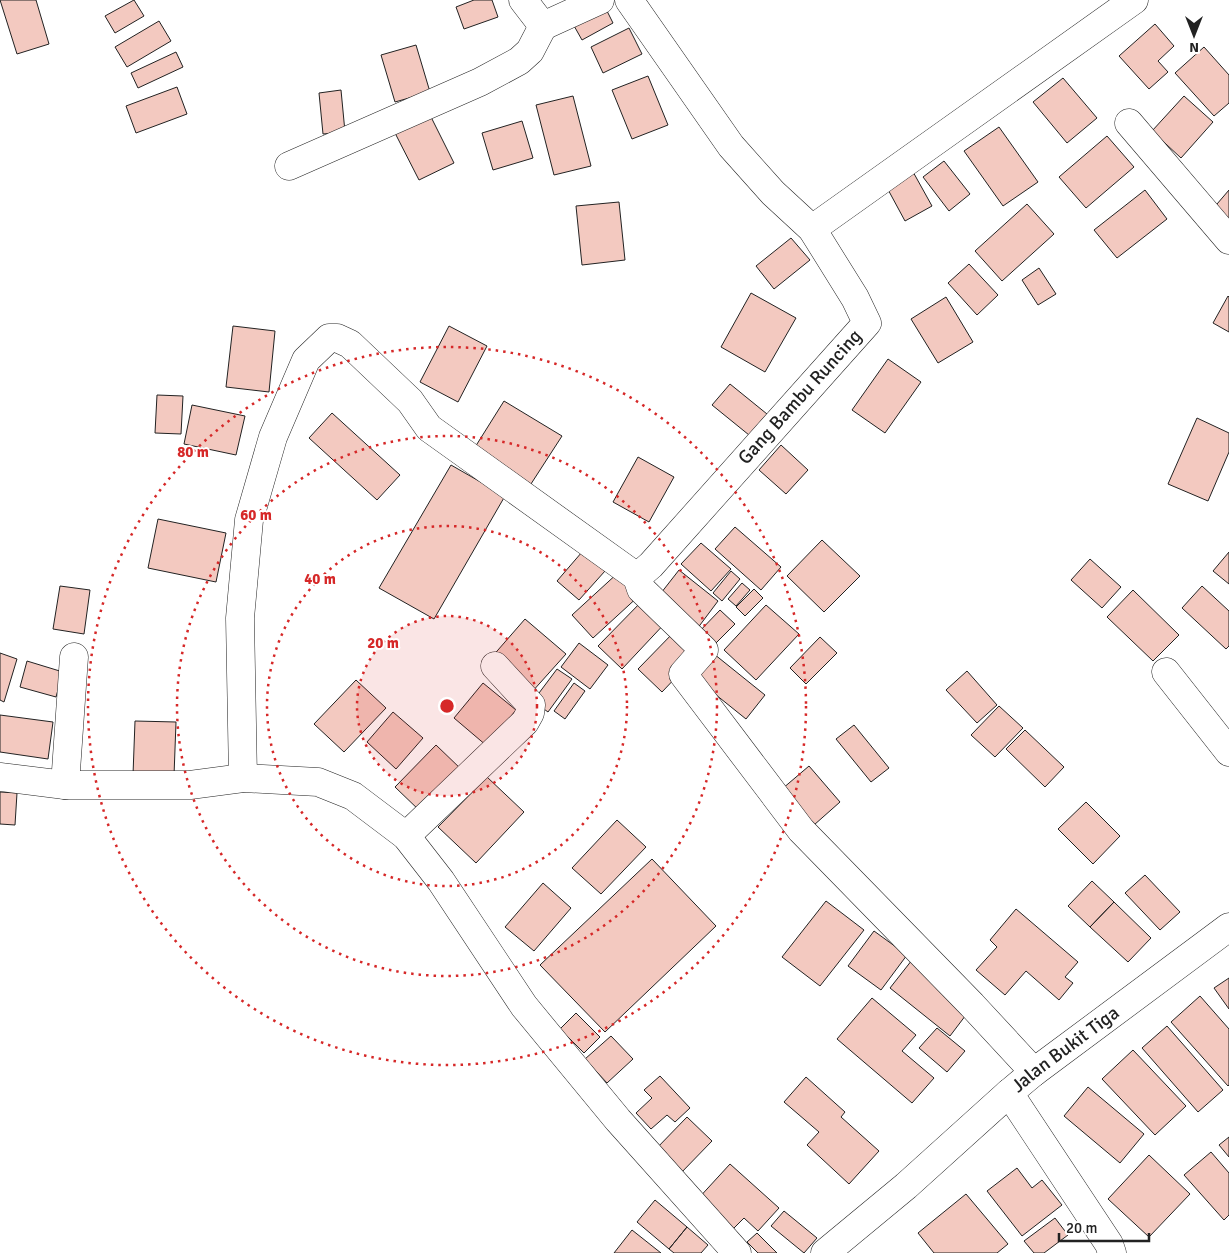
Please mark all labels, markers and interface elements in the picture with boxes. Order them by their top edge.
north arrow [1169,10,1219,60]
text: N [1189,39,1199,56]
street label: Gang Bambu Runcing [733,324,867,470]
text: 80 m [177,443,209,461]
text: 60 m [240,506,272,524]
text: 40 m [304,570,336,588]
text: 20 m [367,634,399,652]
centre of rings [438,697,456,715]
street label: Jalan Bukit Tiga [1007,1001,1124,1098]
scale bar [1059,1210,1149,1242]
text: 20 m [1066,1219,1097,1237]

